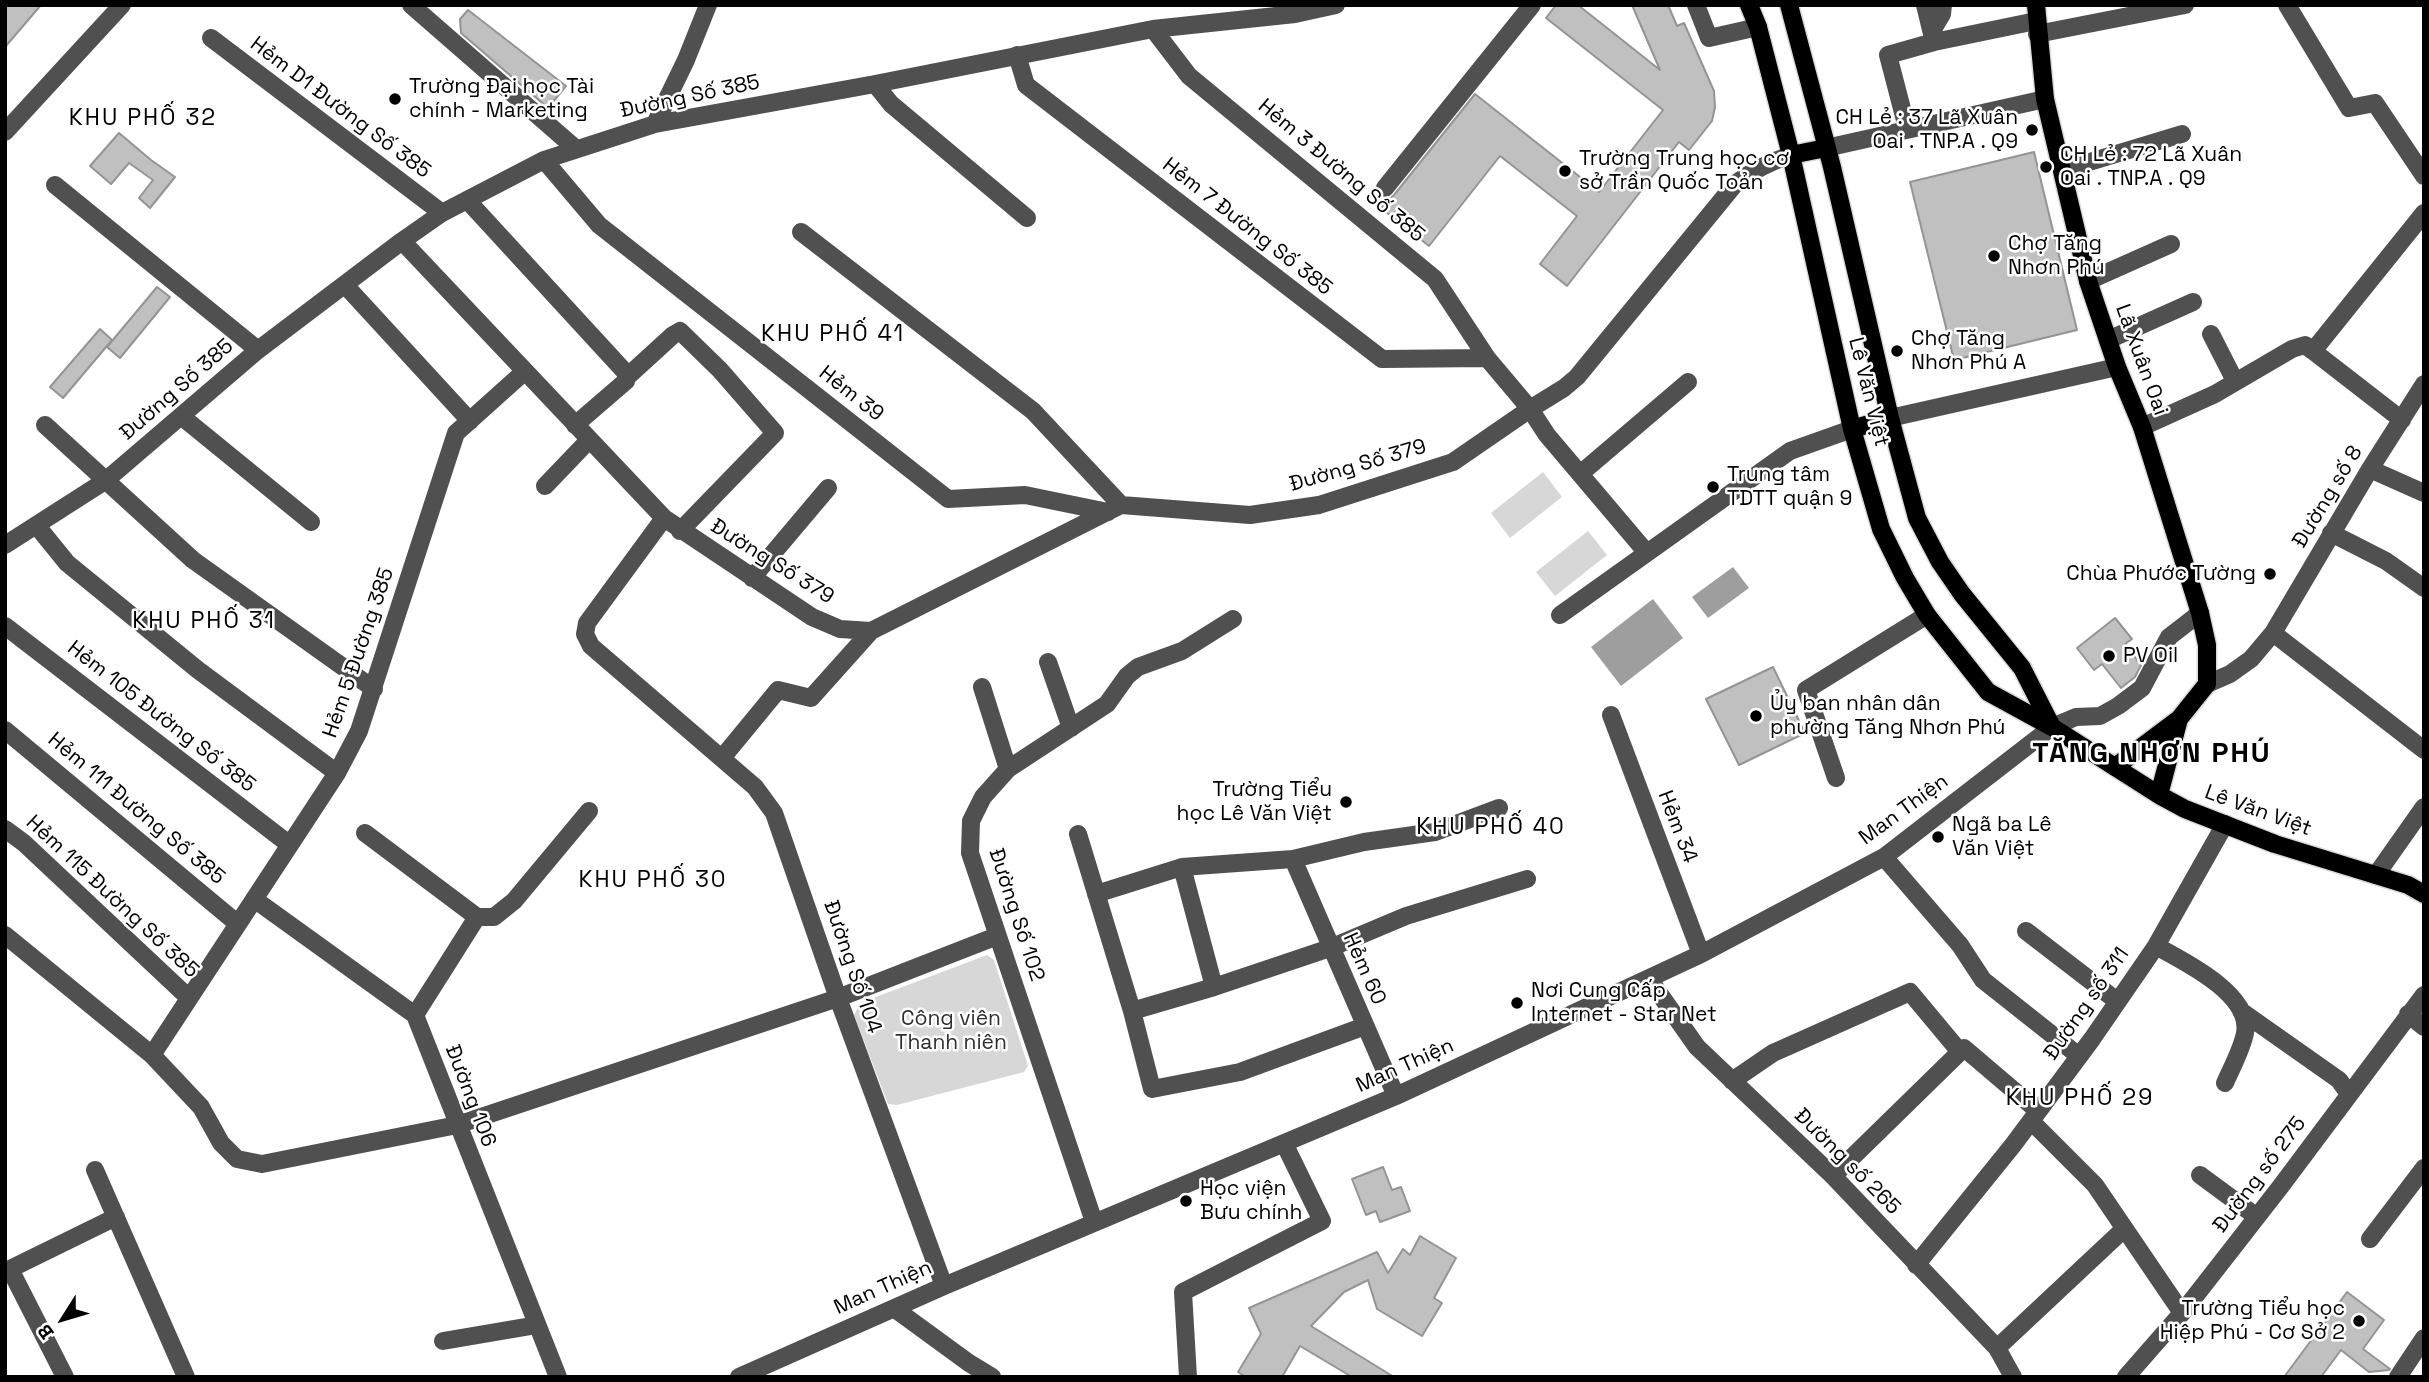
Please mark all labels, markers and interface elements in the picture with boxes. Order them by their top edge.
street label: Hẻm D1 Đường Số 385 [245,32,435,184]
street label: Đường Số 385 [618,70,762,124]
place label: Trường Đại học Tài chính - Marketing [409,74,594,124]
marker: Trường Đại học Tài chính - Marketing [387,91,403,107]
street label: Hẻm 3 Đường Số 385 [1253,94,1429,248]
district label: KHU PHỐ 32 [70,105,216,133]
place label: CH Lẻ : 37 Lã Xuân Oai . TNP.A . Q9 [1836,105,2018,155]
marker: CH Lẻ : 37 Lã Xuân Oai . TNP.A . Q9 [2024,122,2040,138]
place label: CH Lẻ : 72 Lã Xuân Oai . TNP.A . Q9 [2060,142,2242,192]
place label: Trường Trung học cơ sở Trần Quốc Toản [1579,146,1789,196]
street label: Hẻm 7 Đường Số 385 [1157,153,1337,301]
marker: CH Lẻ : 72 Lã Xuân Oai . TNP.A . Q9 [2038,159,2054,175]
marker: Trường Trung học cơ sở Trần Quốc Toản [1557,163,1573,179]
place label: Chợ Tăng Nhơn Phú [2008,231,2105,281]
marker: Chợ Tăng Nhơn Phú [1986,248,2002,264]
street label: Lã Xuân Oai [2109,301,2173,419]
district label: KHU PHỐ 41 [762,321,904,349]
place label: Chợ Tăng Nhơn Phú A [1911,326,2026,376]
street label: Đường Số 385 [115,334,239,446]
street label: Lê Văn Việt [1842,335,1894,449]
marker: Chợ Tăng Nhơn Phú A [1889,343,1905,359]
street label: Hẻm 39 [814,361,888,427]
street label: Đường Số 379 [1287,434,1429,498]
street label: Đường số 8 [2288,441,2368,553]
place label: Trung tâm TDTT quận 9 [1727,462,1852,512]
marker: Trung tâm TDTT quận 9 [1705,479,1721,495]
street label: Đường Số 379 [706,514,838,610]
place label: Chùa Phước Tường [2066,561,2256,587]
street label: Hẻm 5 Đường 385 [318,565,400,741]
marker: Chùa Phước Tường [2262,566,2278,582]
district label: KHU PHỐ 31 [133,608,275,636]
street label: Hẻm 105 Đường Số 385 [62,636,260,798]
place label: PV Oil [2123,643,2178,669]
marker: PV Oil [2101,648,2117,664]
place label: Ủy ban nhân dân phường Tăng Nhơn Phú [1770,691,2005,741]
marker: Ủy ban nhân dân phường Tăng Nhơn Phú [1748,708,1764,724]
street label: Hẻm 111 Đường Số 385 [42,728,230,890]
district label: TĂNG NHƠN PHÚ [2034,737,2270,771]
street label: Man Thiện [1854,769,1954,851]
place label: Trường Tiểu học Lê Văn Việt [1177,777,1332,827]
street label: Lê Văn Việt [2201,780,2315,842]
street label: Hẻm 34 [1652,787,1702,867]
marker: Trường Tiểu học Lê Văn Việt [1338,794,1354,810]
street label: Hẻm 115 Đường Số 385 [20,810,204,984]
place label: Ngã ba Lê Văn Việt [1952,812,2052,862]
district label: KHU PHỐ 40 [1417,814,1565,842]
marker: Ngã ba Lê Văn Việt [1930,829,1946,845]
street label: Đường Số 102 [983,845,1049,985]
district label: KHU PHỐ 30 [580,867,726,895]
street label: Đường Số 104 [817,897,887,1037]
street label: Hẻm 60 [1337,929,1391,1009]
street label: Đường số 311 [2039,943,2135,1065]
place label: Nơi Cung Cấp Internet - Star Net [1531,978,1717,1028]
marker: Nơi Cung Cấp Internet - Star Net [1509,995,1525,1011]
park label: Công viên Thanh niên [895,1006,1007,1056]
street label: Man Thiện [1352,1033,1458,1099]
street label: Đường 106 [439,1041,501,1151]
district label: KHU PHỐ 29 [2007,1085,2153,1113]
street label: Đường số 265 [1789,1104,1905,1220]
street label: Đường số 275 [2208,1112,2312,1238]
place label: Học viện Bưu chính [1200,1176,1302,1226]
marker: Học viện Bưu chính [1178,1193,1194,1209]
street label: Man Thiện [830,1255,936,1321]
north arrow [28,1284,98,1354]
place label: Trường Tiểu học Hiệp Phú - Cơ Sở 2 [2160,1296,2345,1346]
marker: Trường Tiểu học Hiệp Phú - Cơ Sở 2 [2351,1313,2367,1329]
text: B [32,1319,60,1345]

